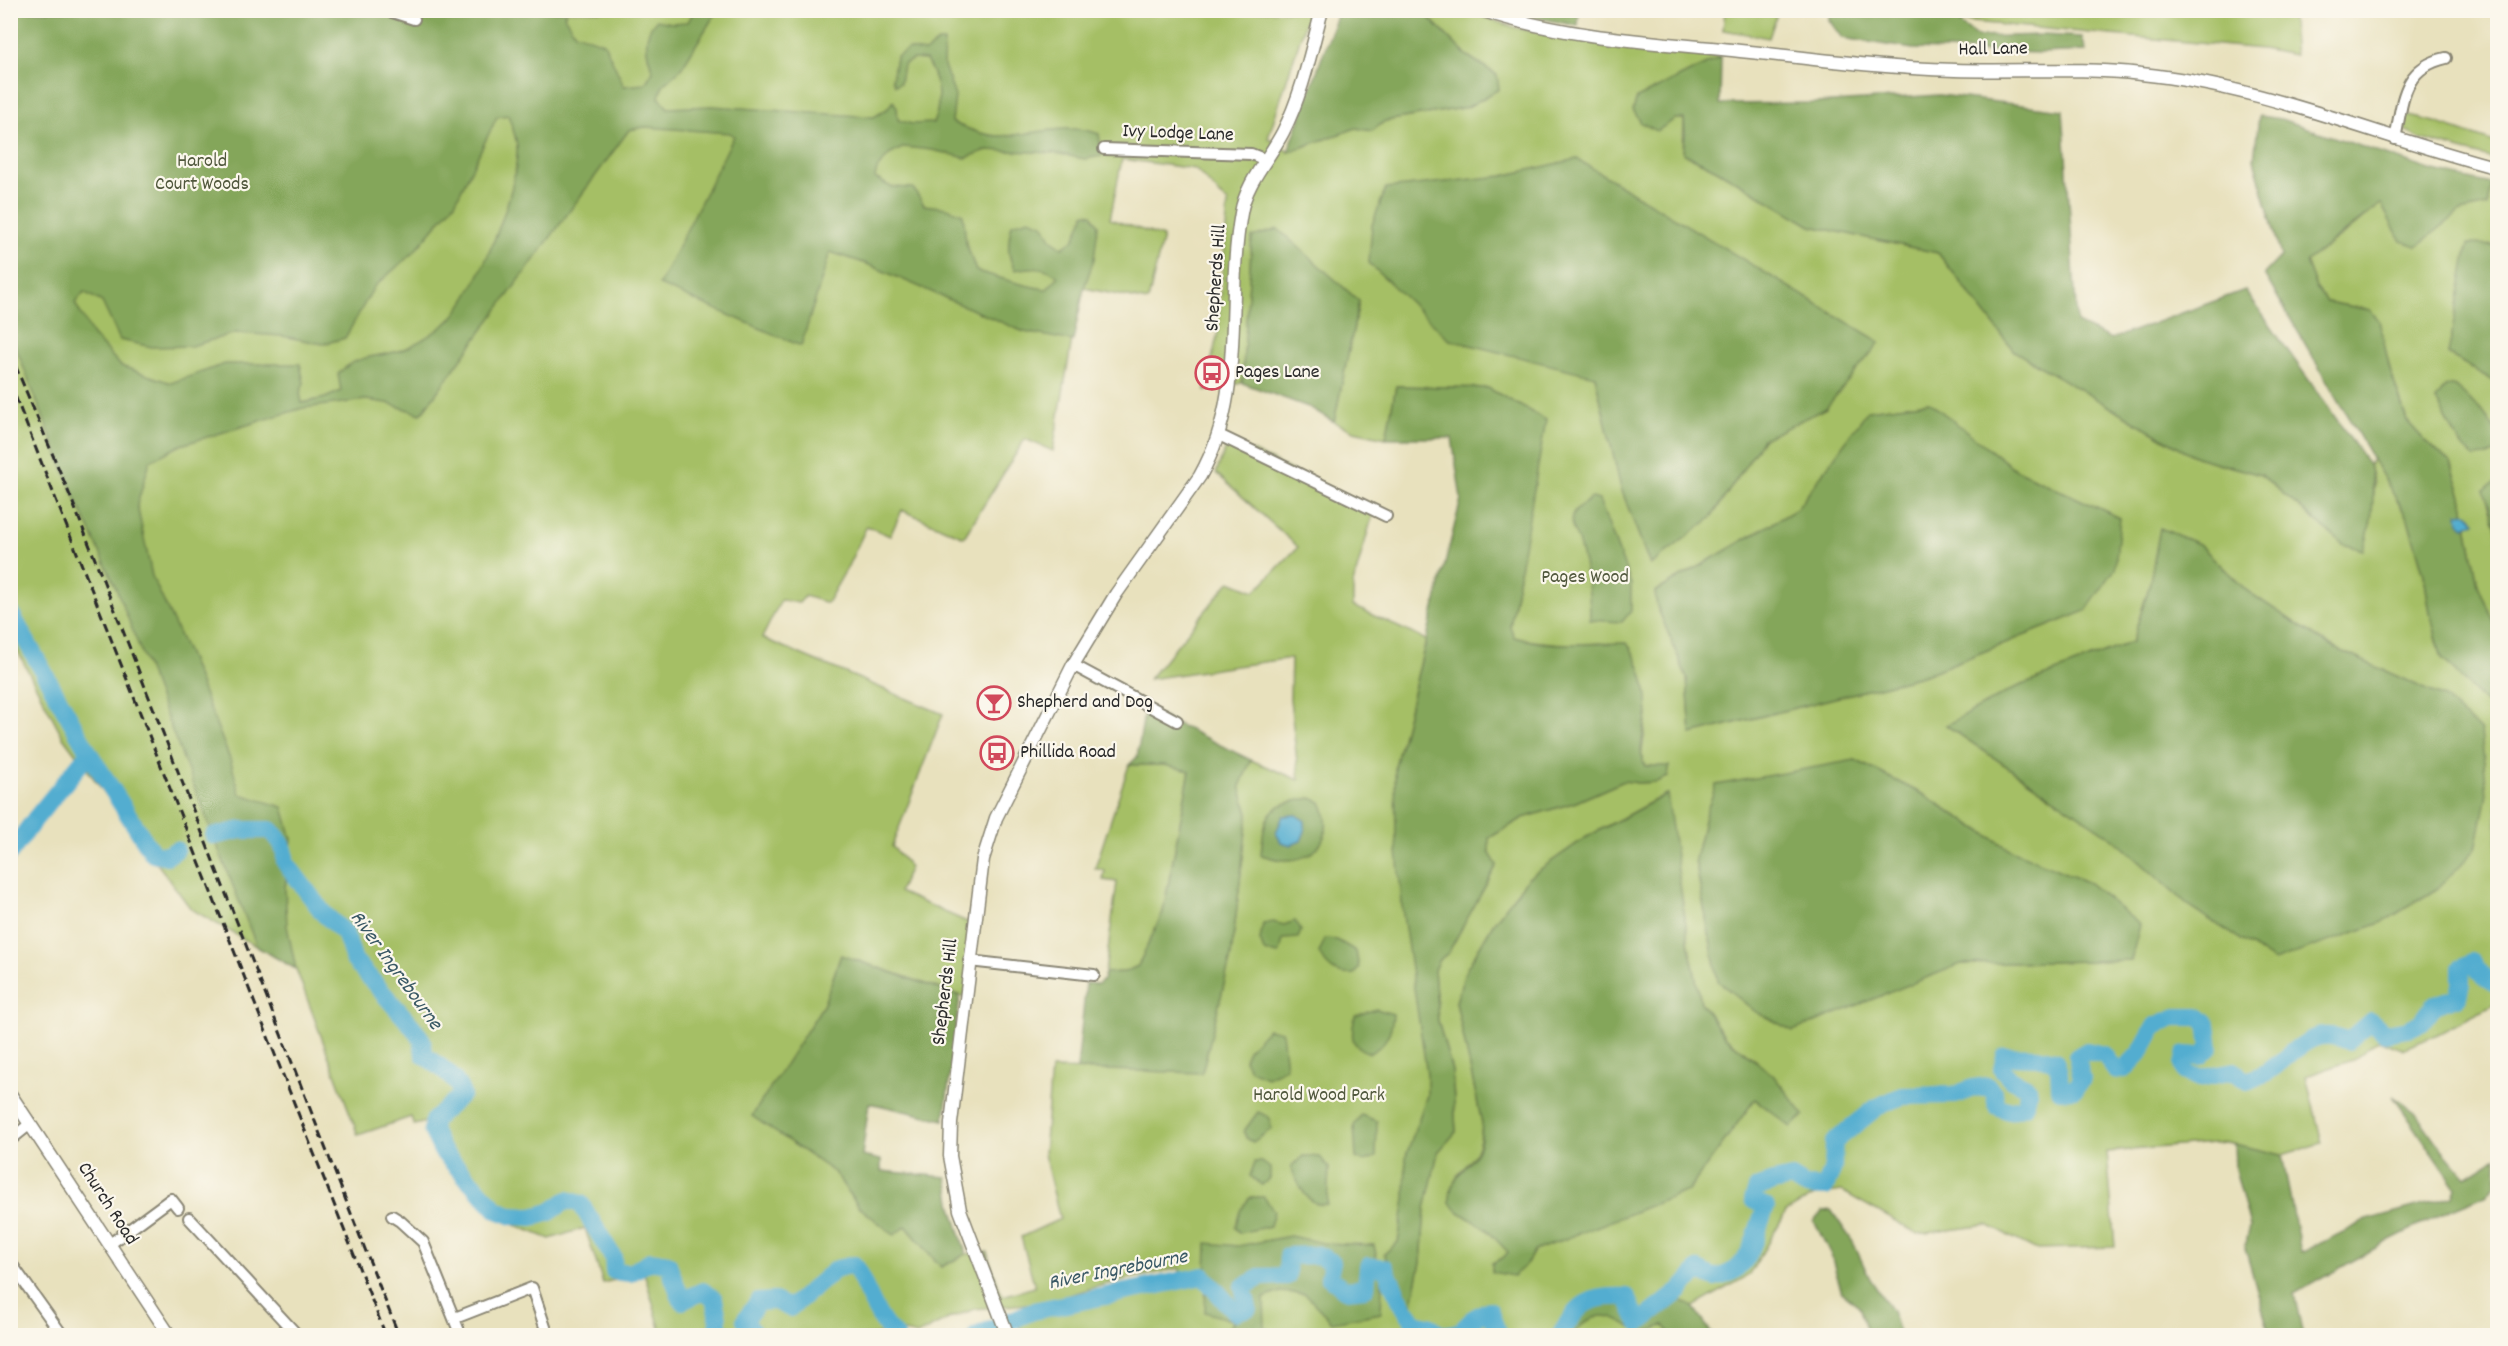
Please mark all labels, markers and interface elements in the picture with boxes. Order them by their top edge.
street label: Hall Lane [1958,35,2028,65]
street label: Ivy Lodge Lane [1122,118,1234,150]
park label: Harold Court Woods [155,148,249,199]
street label: Shepherds Hill [1199,223,1235,332]
bus stop icon: Pages Lane [1194,355,1230,391]
place label: Pages Lane [1235,359,1320,387]
park label: Pages Wood [1541,564,1629,592]
bar icon: Shepherd and Dog [976,685,1012,721]
place label: Shepherd and Dog [1017,689,1153,717]
bus stop icon: Phillida Road [979,735,1015,771]
place label: Phillida Road [1020,739,1116,767]
water label: River Ingrebourne [341,905,450,1038]
street label: Shepherds Hill [926,937,966,1047]
park label: Harold Wood Park [1253,1082,1385,1110]
street label: Church Road [70,1157,144,1251]
water label: River Ingrebourne [1046,1242,1192,1299]

